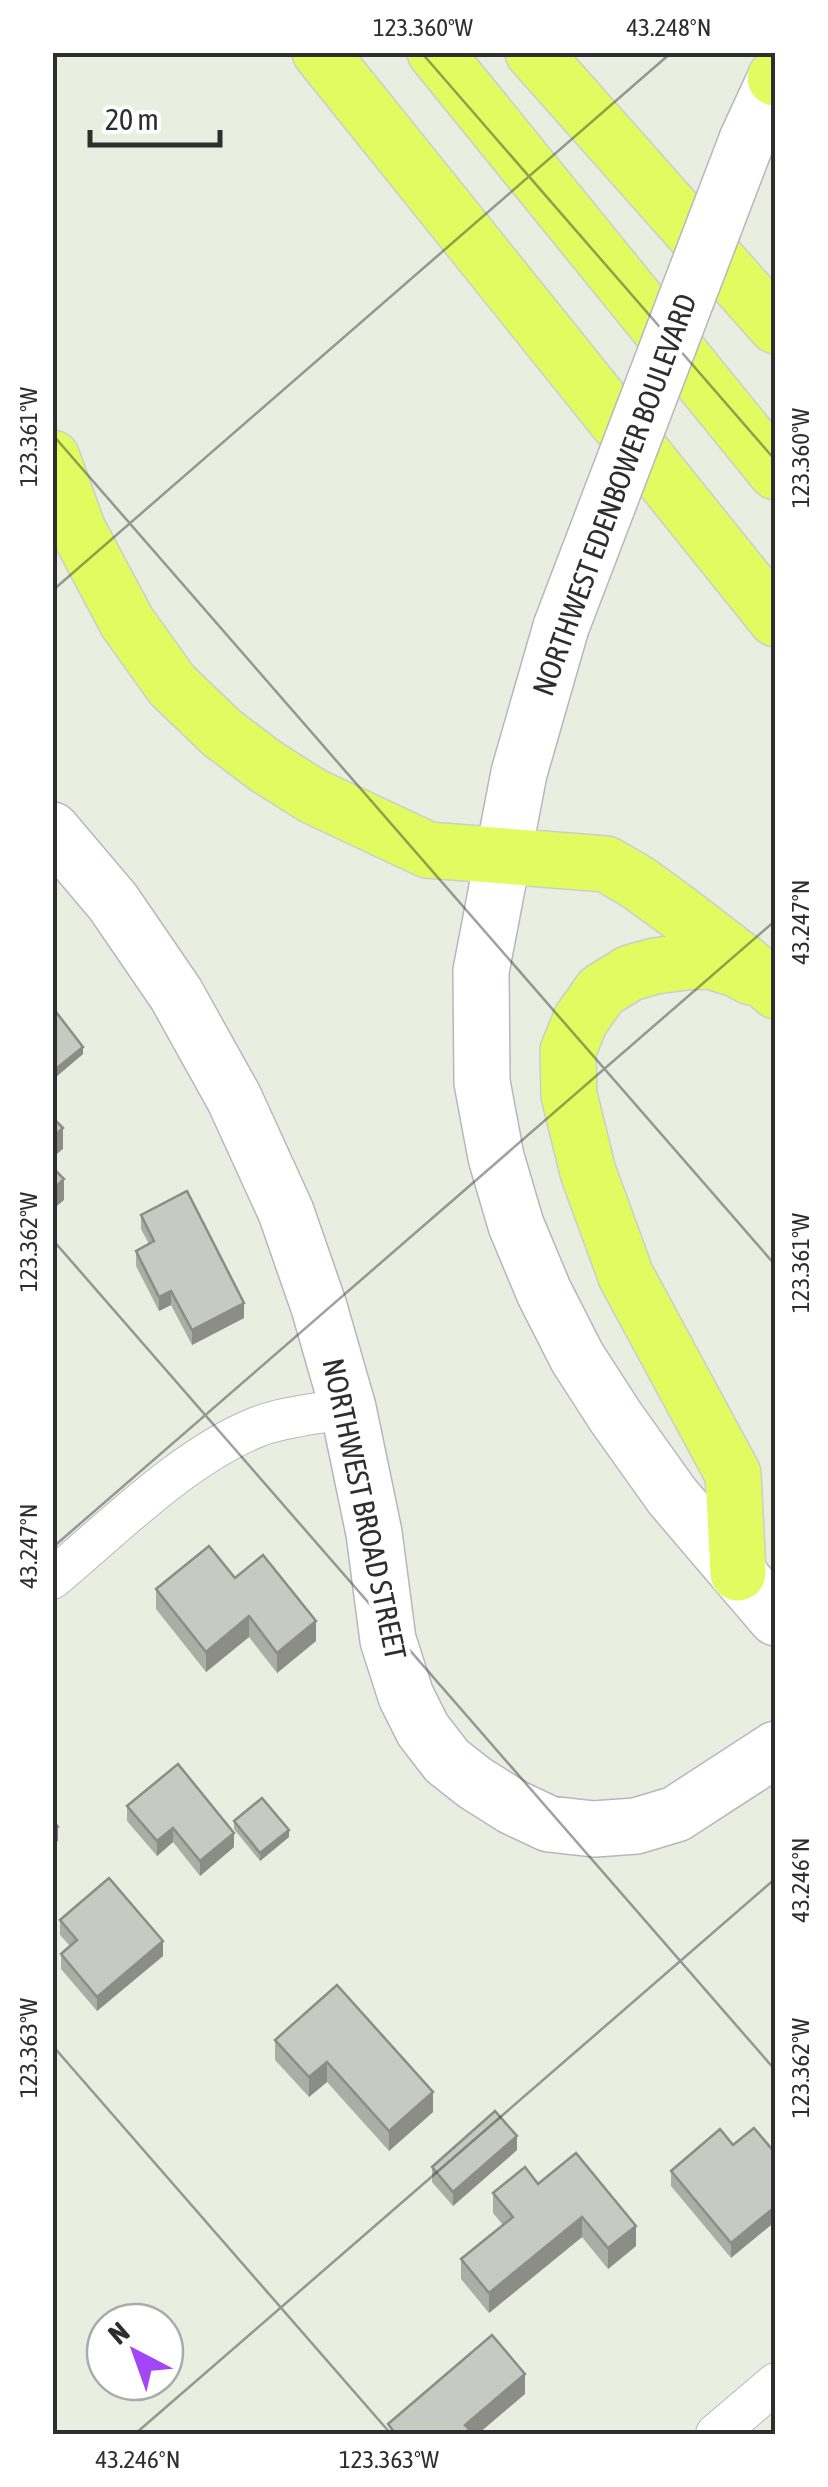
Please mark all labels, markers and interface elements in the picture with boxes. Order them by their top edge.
text: 123.360°W [373,13,474,41]
text: 43.248°N [627,13,711,41]
scale bar [90,85,220,147]
text: 20 m [105,102,159,136]
street label: NORTHWEST EDENBOWER BOULEVARD [525,289,703,700]
text: 123.361°W [14,386,42,487]
text: 123.360°W [786,407,814,508]
text: 43.247°N [786,880,814,964]
text: 123.362°W [14,1191,42,1292]
text: 123.361°W [786,1212,814,1313]
street label: NORTHWEST BROAD STREET [316,1355,413,1662]
text: 43.247°N [14,1504,42,1588]
text: 43.246°N [786,1838,814,1922]
text: 123.363°W [14,1997,42,2098]
text: 123.362°W [786,2017,814,2118]
north arrow [85,2302,185,2402]
text: N [102,2316,135,2351]
text: 43.246°N [96,2445,180,2473]
text: 123.363°W [339,2445,440,2473]

